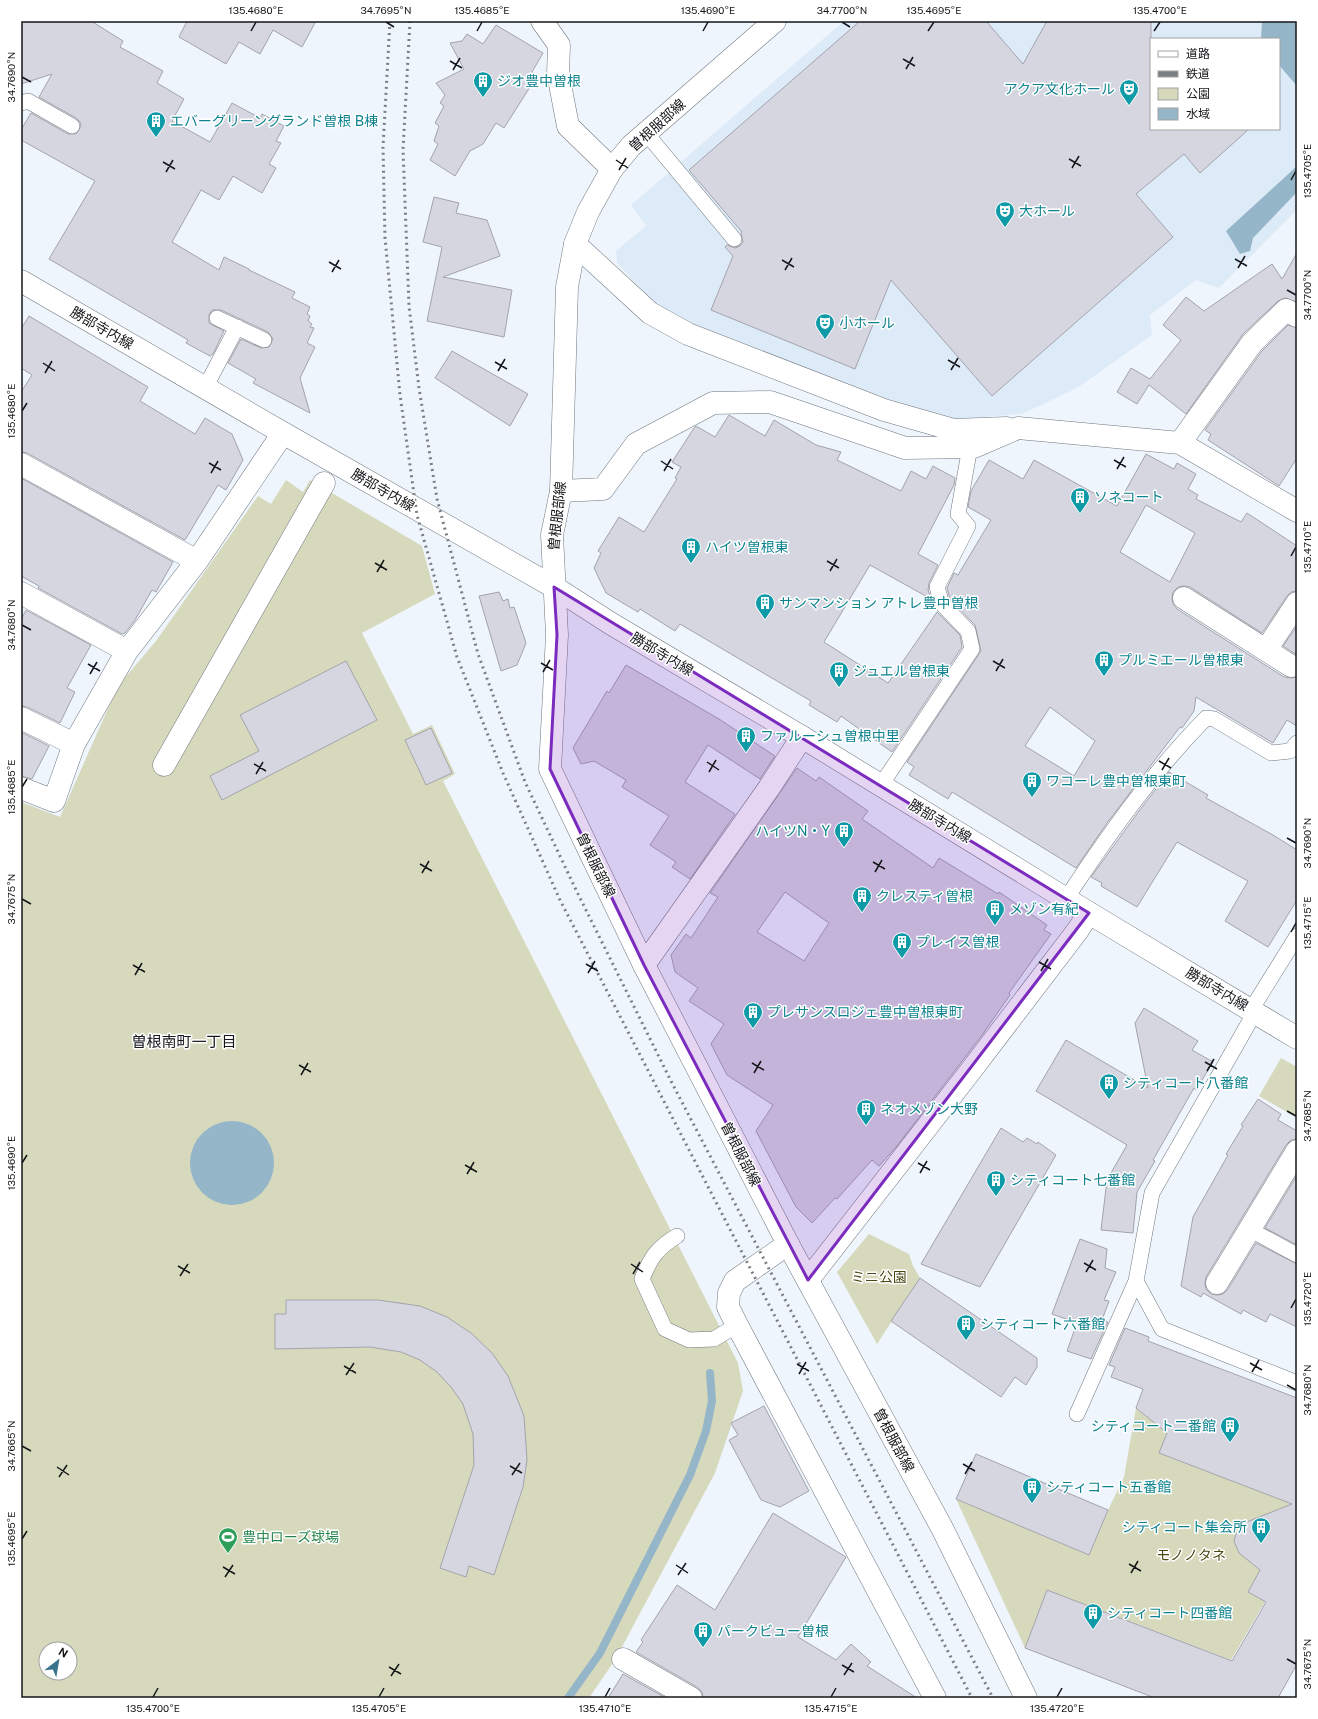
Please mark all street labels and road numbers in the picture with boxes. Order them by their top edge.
street label: 曽根服部線 [626,96,688,154]
street label: 勝部寺内線 [68,304,136,352]
street label: 勝部寺内線 [349,466,417,514]
street label: 曽根服部線 [545,480,569,552]
street label: 勝部寺内線 [628,629,696,679]
street label: 勝部寺内線 [906,796,974,846]
street label: 曽根服部線 [573,830,619,900]
street label: 勝部寺内線 [1183,964,1251,1014]
street label: 曽根服部線 [718,1119,764,1189]
street label: 曽根服部線 [871,1405,917,1475]

